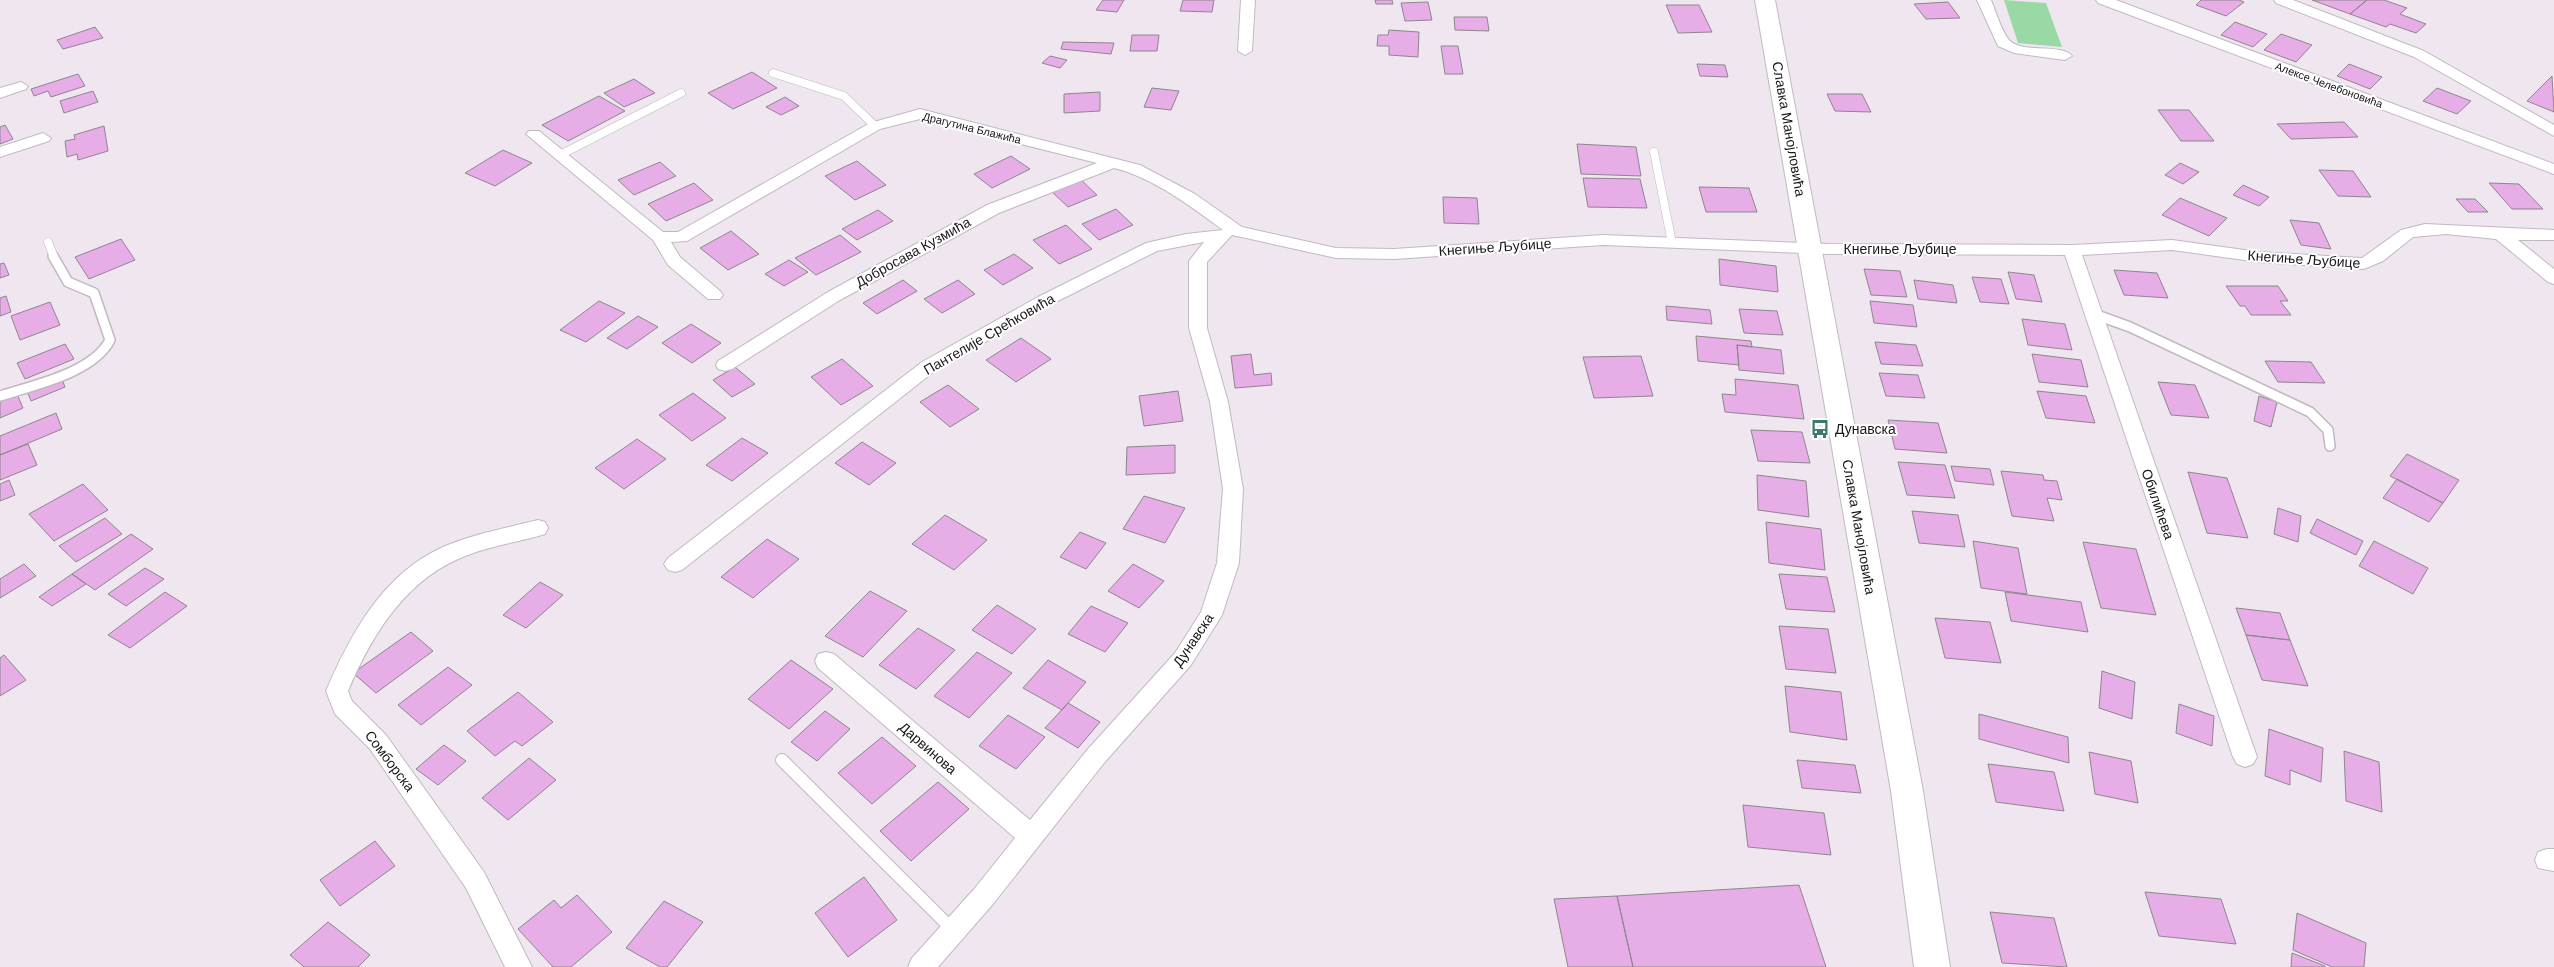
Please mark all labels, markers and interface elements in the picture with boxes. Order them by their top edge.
street label: Алексе Челебоновића [2273,59,2386,111]
street label: Славка Манојловића [1768,60,1810,198]
street label: Драгутина Блажића [921,109,1023,147]
street label: Добросава Кузмића [852,213,974,291]
street label: Кнегиње Љубице [1438,234,1552,260]
street label: Кнегиње Љубице [1844,240,1957,258]
street label: Кнегиње Љубице [2247,246,2361,272]
street label: Пантелије Срећковића [920,289,1058,379]
bus stop icon: Дунавска [1809,418,1831,440]
place label: Дунавска [1835,420,1896,438]
street label: Славка Манојловића [1838,458,1880,596]
street label: Обилићева [2138,466,2179,542]
street label: Дунавска [1169,610,1218,670]
street label: Дарвинова [895,718,961,778]
street label: Сомборска [361,727,419,795]

